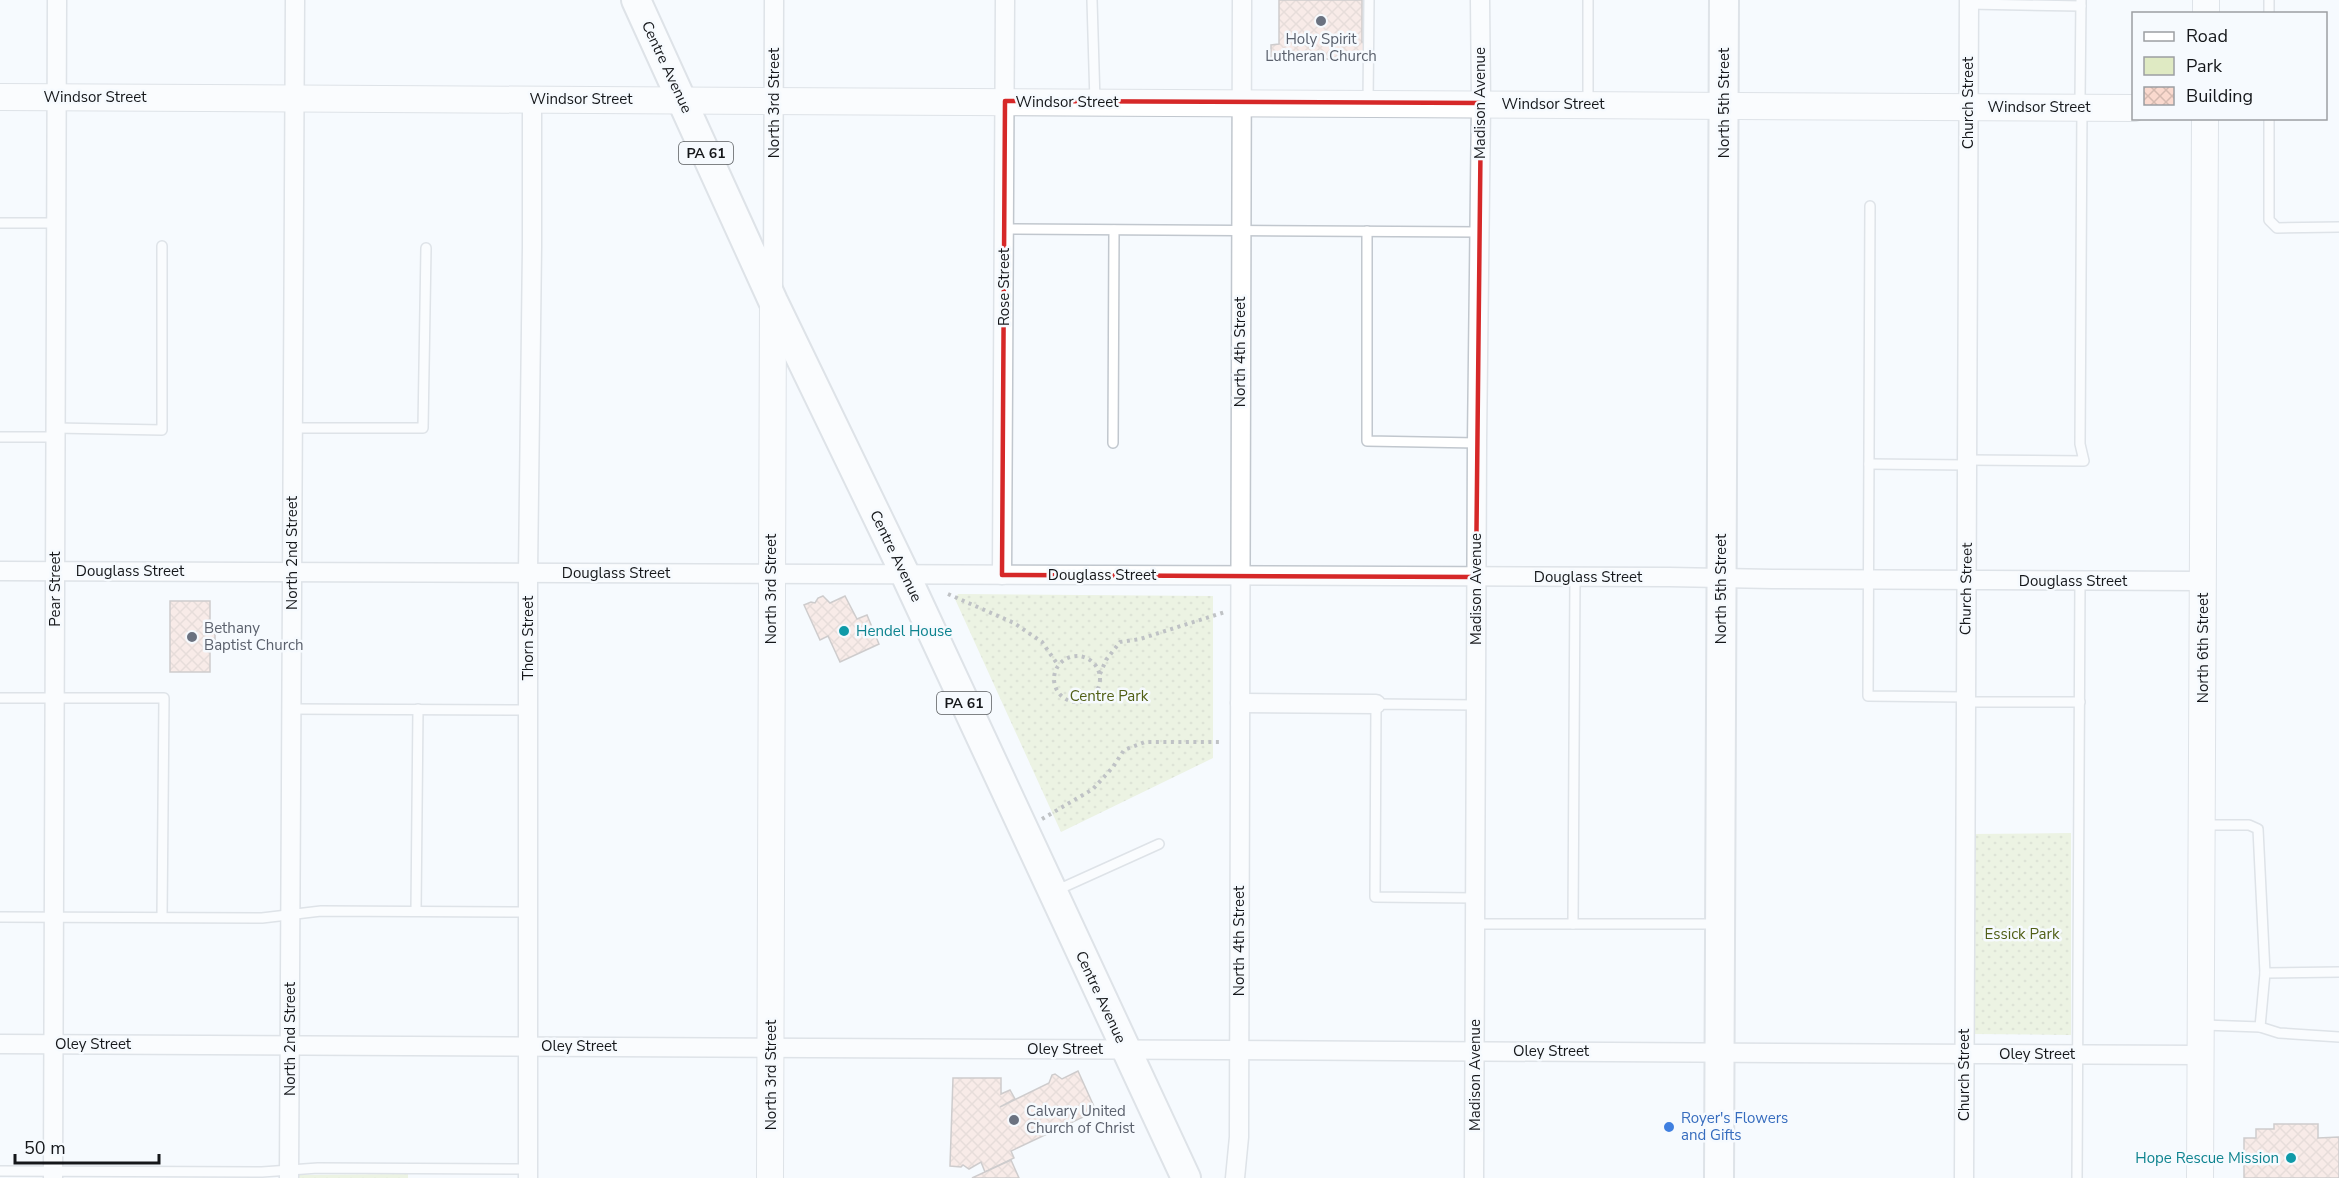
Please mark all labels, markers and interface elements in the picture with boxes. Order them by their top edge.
legend [2132,12,2327,120]
marker: Holy Spirit Lutheran Church [1314,14,1328,28]
street label: Centre Avenue [637,18,697,116]
text: Road [2186,24,2228,48]
place label: Holy Spirit Lutheran Church [1265,29,1377,66]
street label: North 3rd Street [764,47,784,158]
street label: Madison Avenue [1470,47,1490,159]
street label: North 5th Street [1714,47,1734,158]
text: Park [2186,54,2223,78]
street label: Church Street [1958,56,1978,149]
text: Building [2186,84,2253,108]
street label: Windsor Street [44,87,147,107]
street label: Windsor Street [530,89,633,109]
street label: Windsor Street [1016,92,1119,112]
street label: Windsor Street [1502,94,1605,114]
street label: Windsor Street [1988,97,2091,117]
road number: PA 61 [679,142,733,164]
street label: Rose Street [994,247,1014,326]
street label: North 4th Street [1230,296,1250,407]
street label: North 2nd Street [282,495,302,610]
street label: Centre Avenue [865,507,927,605]
street label: North 3rd Street [761,533,781,644]
street label: Madison Avenue [1466,533,1486,645]
street label: North 5th Street [1711,533,1731,644]
street label: Church Street [1955,542,1977,635]
street label: Pear Street [45,551,65,627]
street label: Douglass Street [76,561,185,581]
street label: Douglass Street [562,563,671,583]
street label: Douglass Street [1048,565,1157,585]
street label: Douglass Street [1534,567,1643,587]
street label: Douglass Street [2019,571,2128,591]
street label: North 6th Street [2193,592,2213,703]
street label: Thorn Street [518,595,538,680]
place label: Bethany Baptist Church [204,618,304,655]
place label: Hendel House [856,621,952,641]
marker: Hendel House [837,624,851,638]
marker: Bethany Baptist Church [185,630,199,644]
park label: Centre Park [1070,686,1149,706]
road number: PA 61 [937,692,991,714]
street label: North 4th Street [1229,885,1249,996]
park label: Essick Park [1985,924,2060,944]
street label: Centre Avenue [1071,948,1131,1046]
street label: North 2nd Street [280,981,300,1096]
street label: North 3rd Street [761,1019,781,1130]
street label: Madison Avenue [1465,1019,1485,1131]
street label: Church Street [1954,1028,1974,1121]
street label: Oley Street [55,1034,132,1054]
street label: Oley Street [541,1036,618,1056]
street label: Oley Street [1027,1039,1104,1059]
street label: Oley Street [1513,1041,1590,1061]
street label: Oley Street [1999,1044,2076,1064]
place label: Calvary United Church of Christ [1026,1101,1135,1138]
place label: Royer's Flowers and Gifts [1681,1108,1788,1145]
marker: Calvary United Church of Christ [1007,1113,1021,1127]
marker: Royer's Flowers and Gifts [1662,1120,1676,1134]
scale bar [15,1127,159,1165]
text: 50 m [24,1136,66,1160]
place label: Hope Rescue Mission [2135,1148,2279,1168]
marker: Hope Rescue Mission [2284,1151,2298,1165]

